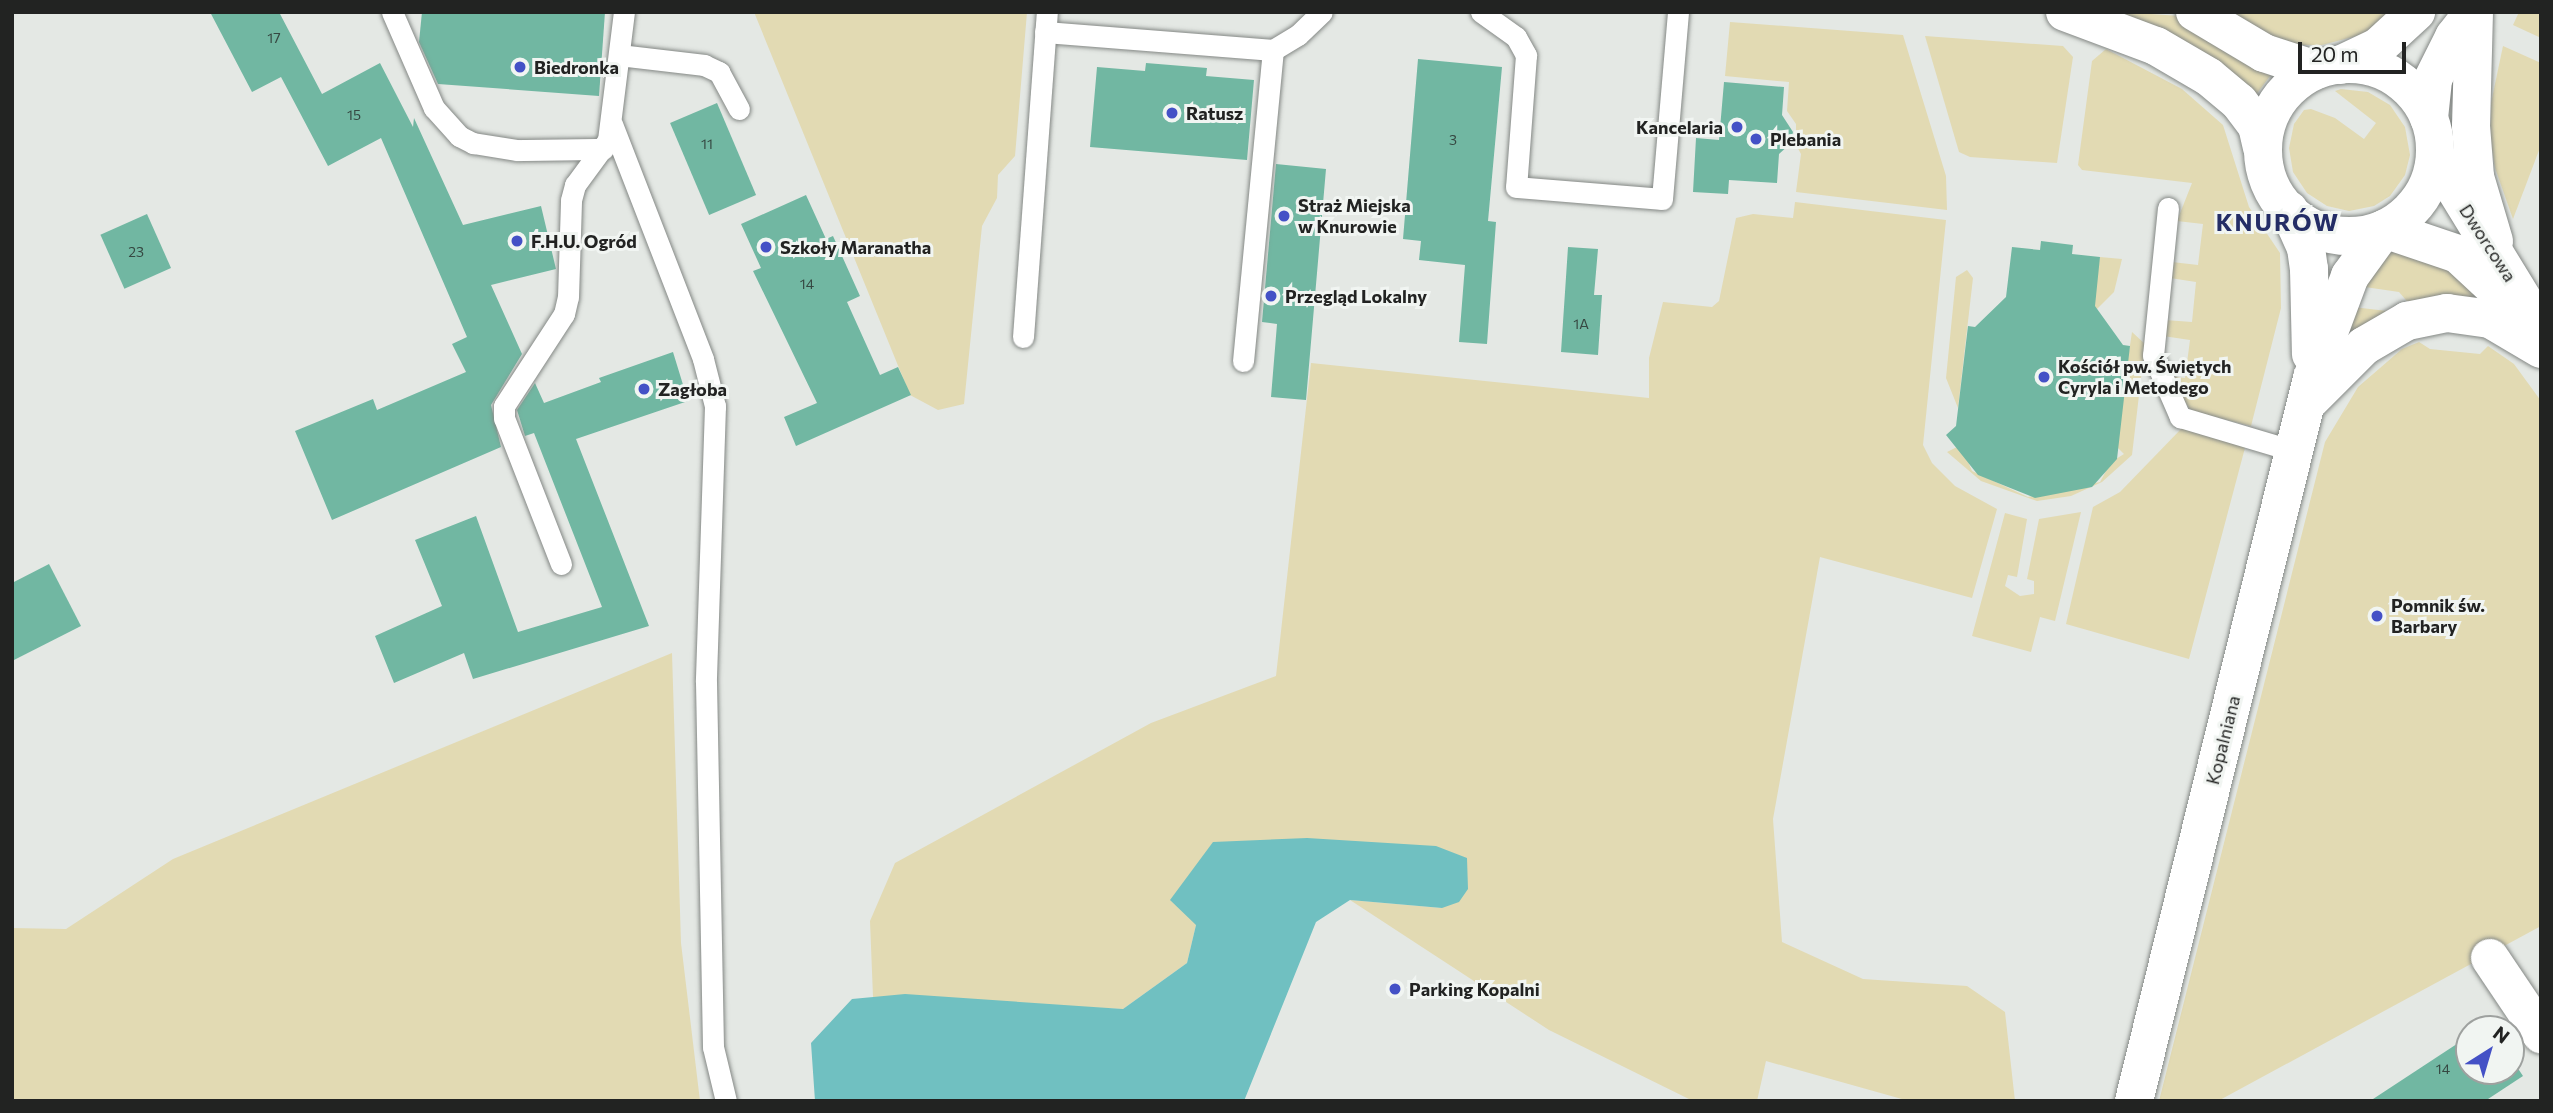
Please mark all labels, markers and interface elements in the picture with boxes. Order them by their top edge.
scale bar [2301,28,2410,72]
house number: 17 [267,30,281,46]
text: 20 m [2311,41,2359,66]
place label: Biedronka [534,56,619,78]
marker: Biedronka [512,59,528,75]
place label: Ratusz [1186,102,1243,124]
marker: Ratusz [1164,105,1180,121]
house number: 15 [347,107,361,123]
place label: Kancelaria [1636,116,1723,138]
marker: Kancelaria [1729,119,1745,135]
place label: Plebania [1770,128,1841,150]
marker: Plebania [1748,131,1764,147]
house number: 3 [1449,132,1457,148]
house number: 11 [701,136,713,152]
place label: Straż Miejska w Knurowie [1298,195,1411,238]
street label: Dworcowa [2455,200,2521,286]
marker: Straż Miejska w Knurowie [1276,208,1292,224]
district label: KNURÓW [2217,208,2339,236]
place label: F.H.U. Ogród [531,230,637,252]
marker: F.H.U. Ogród [509,233,525,249]
place label: Szkoły Maranatha [780,236,931,258]
marker: Szkoły Maranatha [758,239,774,255]
house number: 23 [128,244,144,260]
house number: 14 [800,276,814,292]
place label: Przegląd Lokalny [1285,285,1427,307]
marker: Przegląd Lokalny [1263,288,1279,304]
house number: 1A [1573,316,1589,332]
place label: Kościół pw. Świętych Cyryla i Metodego [2058,356,2231,398]
marker: Kościół pw. Świętych Cyryla i Metodego [2036,369,2052,385]
place label: Zagłoba [658,378,727,400]
marker: Zagłoba [636,381,652,397]
place label: Pomnik św. Barbary [2391,595,2485,638]
marker: Pomnik św. Barbary [2369,608,2385,624]
street label: Kopalniana [2202,693,2244,787]
place label: Parking Kopalni [1409,978,1540,1000]
marker: Parking Kopalni [1387,981,1403,997]
north arrow [2455,1015,2525,1085]
text: N [2489,1021,2514,1048]
house number: 14 [2436,1061,2450,1077]

